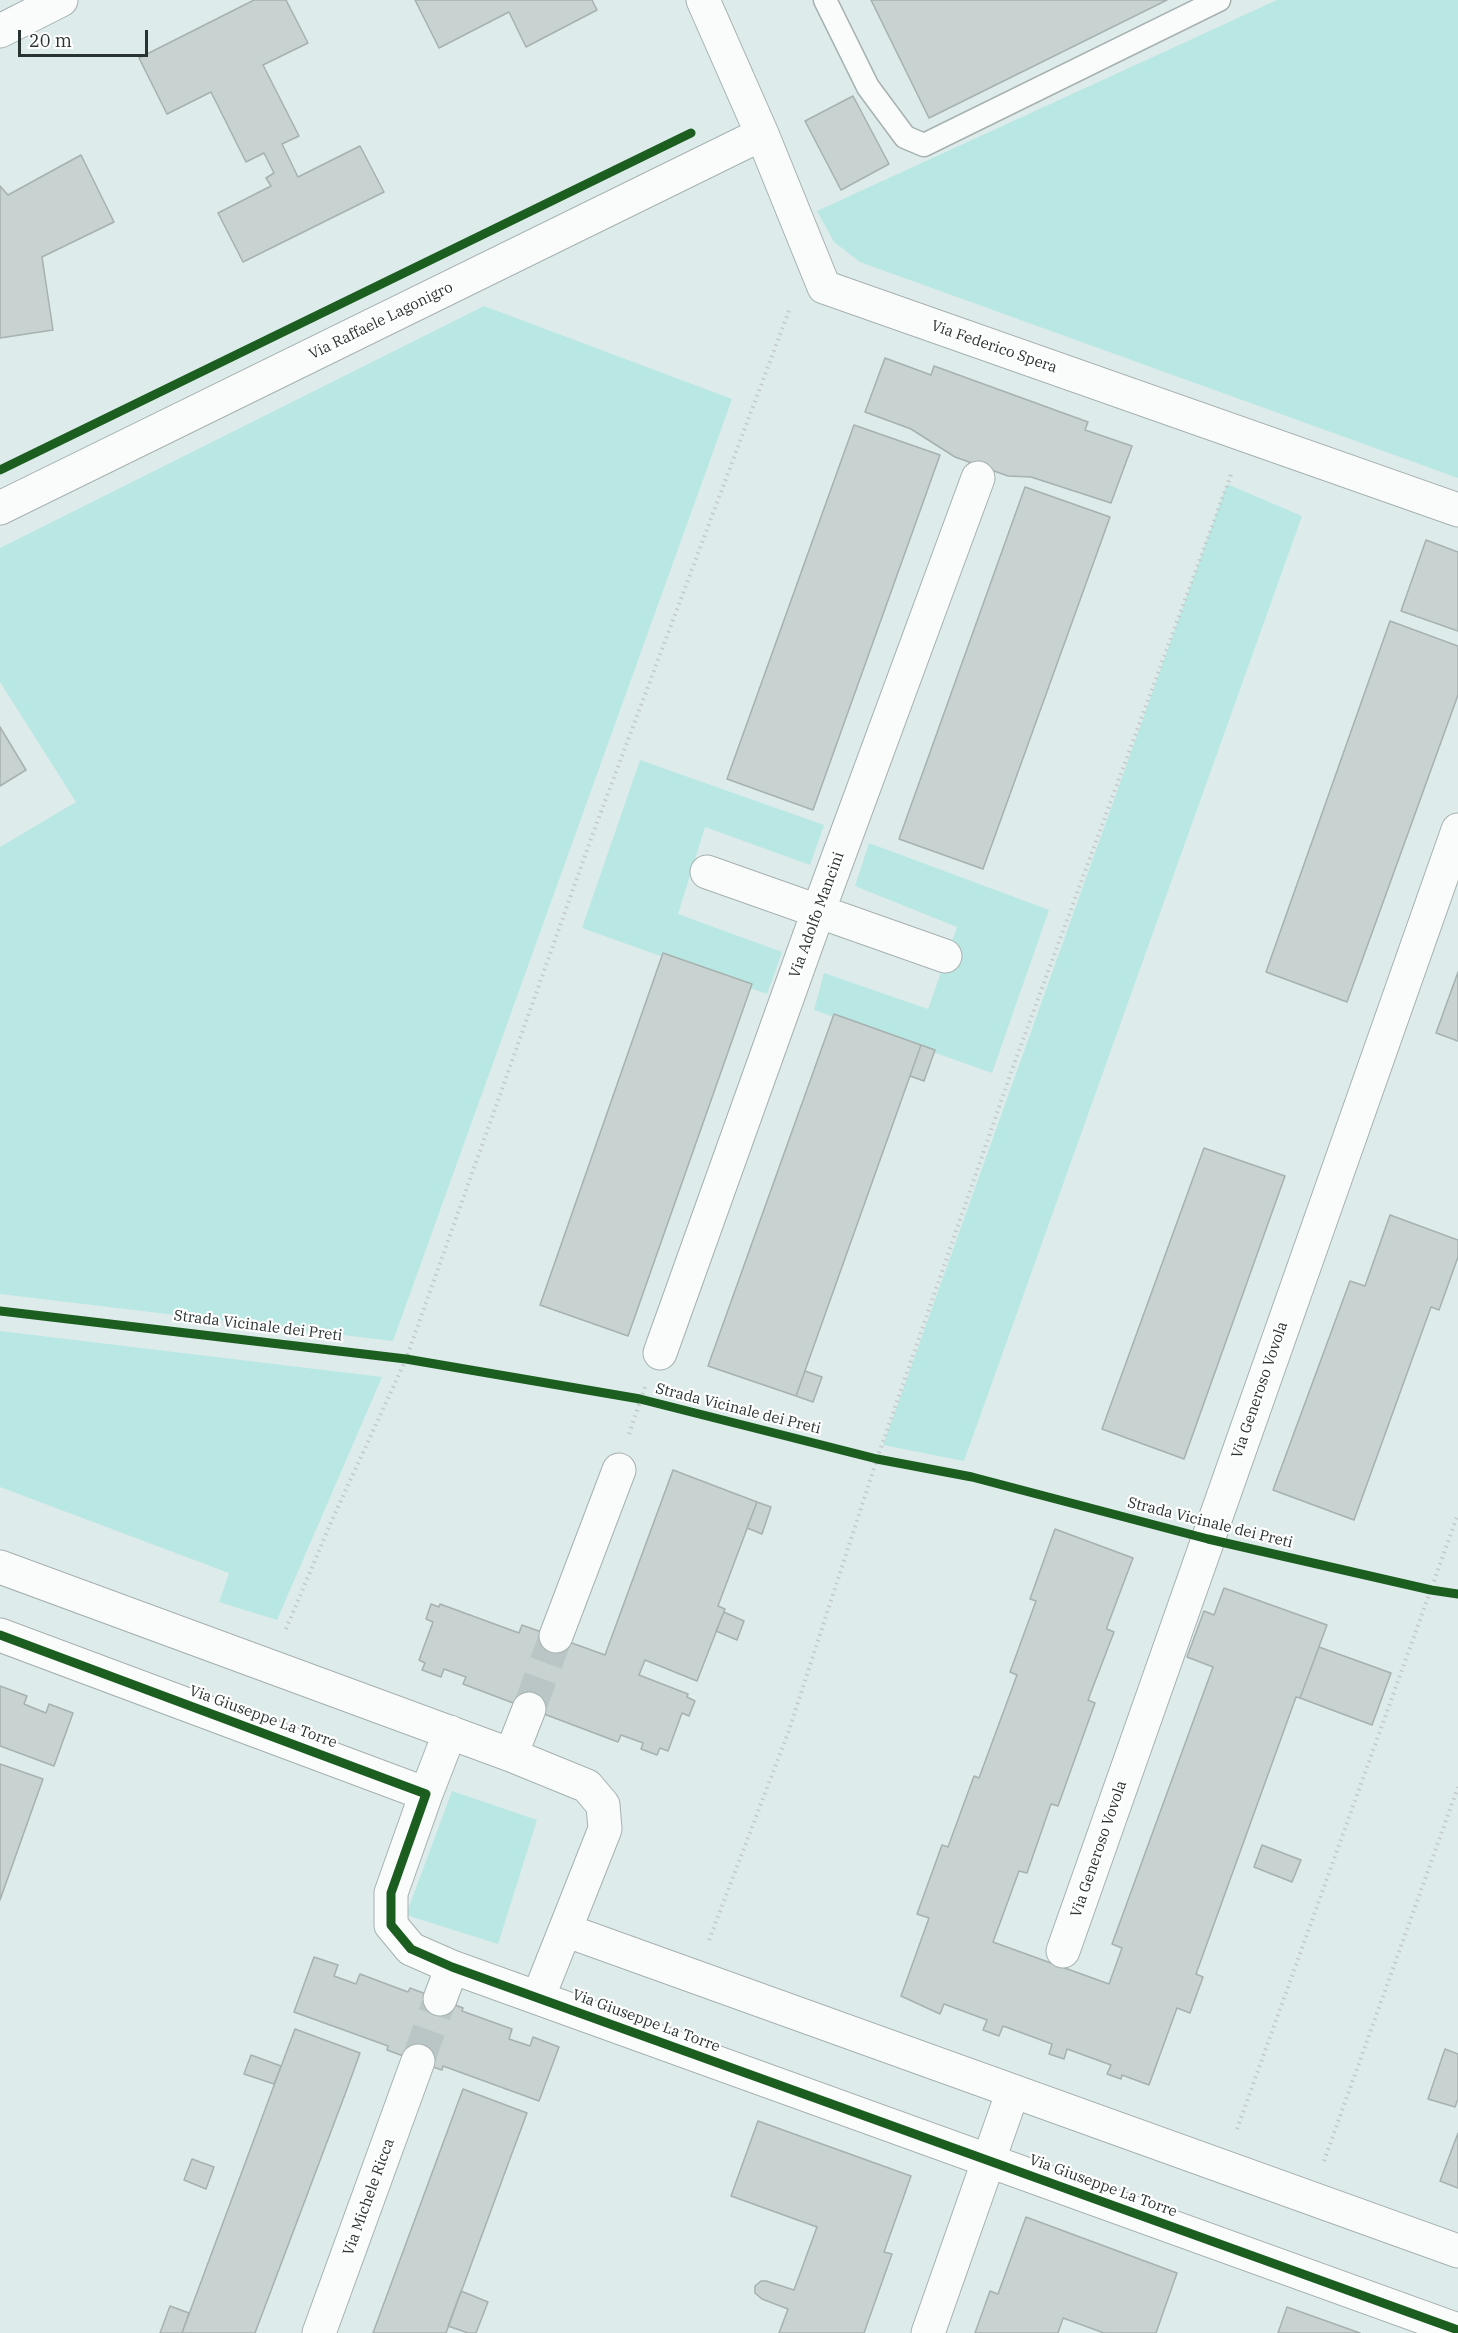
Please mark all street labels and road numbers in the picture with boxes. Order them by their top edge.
street label: Via Raffaele Lagonigro [306,278,456,364]
street label: Via Federico Spera [929,317,1059,377]
street label: Via Adolfo Mancini [786,849,848,981]
street label: Strada Vicinale dei Preti [173,1307,343,1345]
street label: Via Generoso Vovola [1228,1319,1292,1461]
street label: Strada Vicinale dei Preti [654,1380,822,1438]
street label: Strada Vicinale dei Preti [1126,1494,1294,1552]
street label: Via Giuseppe La Torre [187,1682,339,1752]
street label: Via Generoso Vovola [1067,1778,1131,1920]
street label: Via Giuseppe La Torre [570,1986,722,2056]
street label: Via Michele Ricca [339,2136,399,2258]
street label: Via Giuseppe La Torre [1027,2151,1179,2221]

